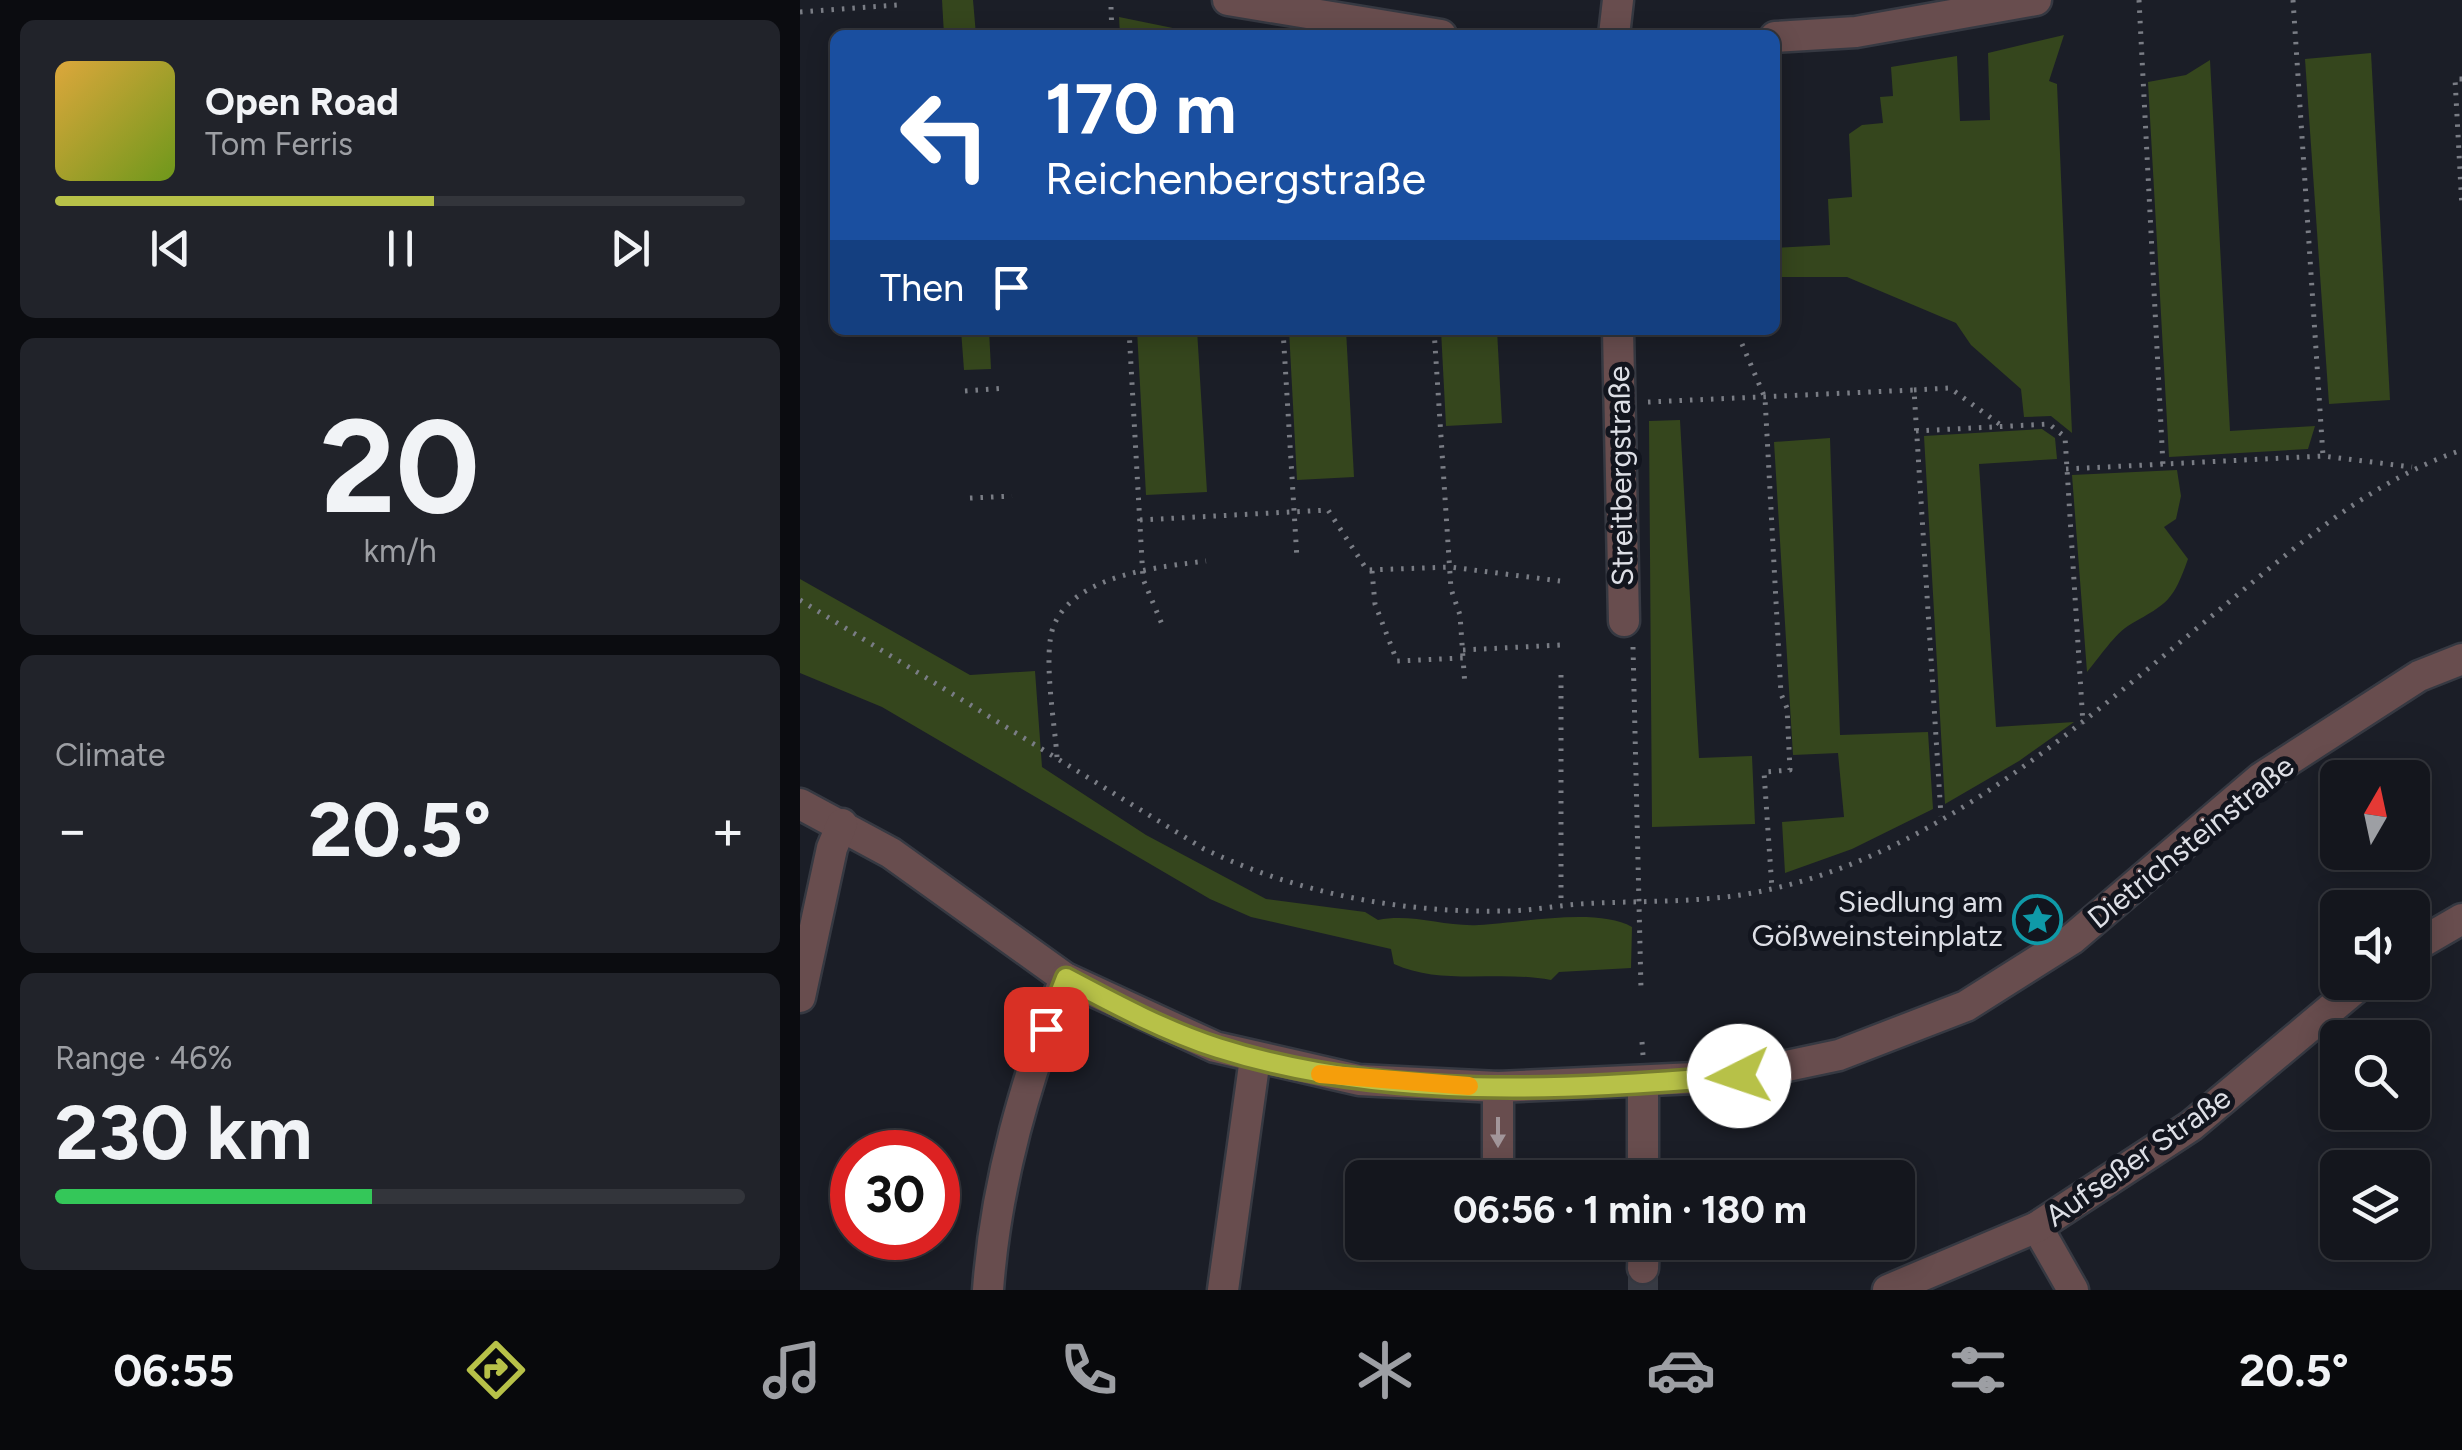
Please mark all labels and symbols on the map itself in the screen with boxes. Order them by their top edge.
street label: Streitbergstraße [1600,366,1641,586]
street label: Dietrichsteinstraße [2080,747,2301,936]
north arrow [2320,760,2430,870]
place label: Siedlung am Gößweinsteinplatz [1752,883,2003,954]
place icon: Siedlung am Gößweinsteinplatz [2012,893,2064,945]
pin [1004,987,1089,1072]
position arrow [1687,1024,1791,1128]
street label: Aufseßer Straße [2038,1079,2238,1234]
one-way arrow [1490,1117,1506,1149]
speed limit sign: 30 [830,1130,960,1260]

